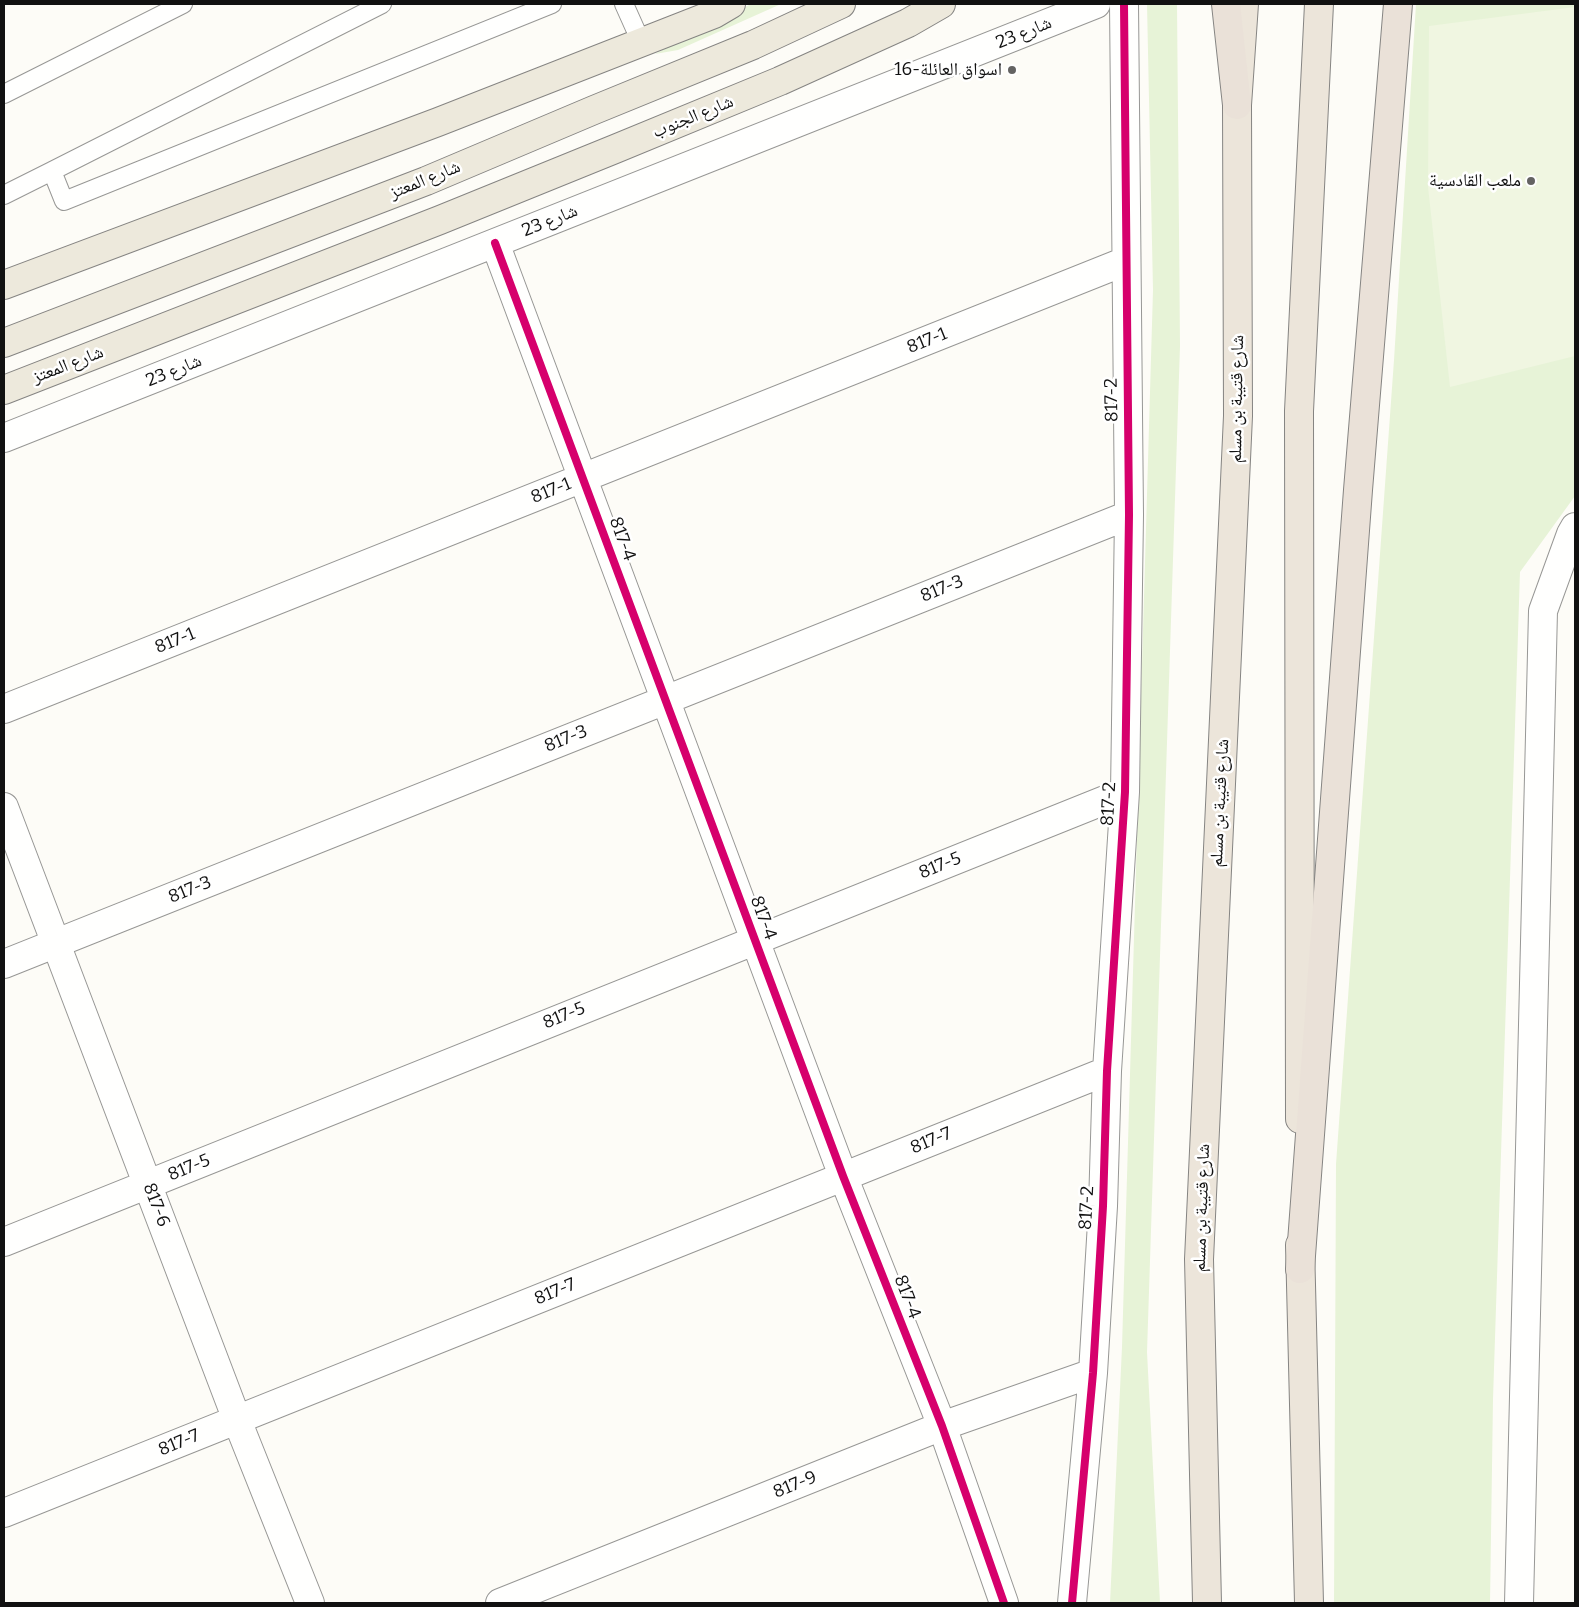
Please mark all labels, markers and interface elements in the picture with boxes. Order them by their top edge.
street label: شارع 23 [993,12,1055,54]
place label: 16-اسواق العائلة [894,59,1002,81]
marker: 16-اسواق العائلة [1006,64,1018,76]
street label: شارع الجنوب [649,91,737,143]
street label: شارع المعتز [386,156,464,204]
place label: ملعب القادسية [1429,170,1521,192]
marker: ملعب القادسية [1525,175,1537,187]
street label: شارع 23 [519,200,581,242]
street label: 817-1 [904,323,950,359]
street label: شارع قتيبة بن مسلم [1225,335,1249,463]
street label: شارع المعتز [29,342,107,388]
street label: شارع 23 [143,350,205,392]
street label: 817-2 [1101,378,1123,422]
street label: 817-1 [528,473,574,509]
street label: 817-4 [604,514,640,564]
street label: 817-3 [917,571,967,607]
street label: 817-1 [152,623,198,659]
street label: 817-3 [541,721,591,757]
street label: شارع قتيبة بن مسلم [1206,738,1234,868]
street label: 817-2 [1097,781,1121,827]
street label: 817-5 [916,848,964,884]
street label: 817-3 [165,872,215,908]
street label: 817-4 [745,893,781,943]
street label: 817-5 [540,998,588,1034]
street label: 817-7 [907,1123,955,1159]
street label: شارع قتيبة بن مسلم [1189,1143,1215,1273]
street label: 817-5 [165,1150,213,1186]
street label: 817-6 [138,1180,174,1230]
street label: 817-2 [1075,1185,1099,1231]
street label: 817-4 [889,1272,925,1322]
street label: 817-7 [531,1274,579,1310]
street label: 817-7 [155,1425,203,1461]
street label: 817-9 [770,1467,820,1503]

